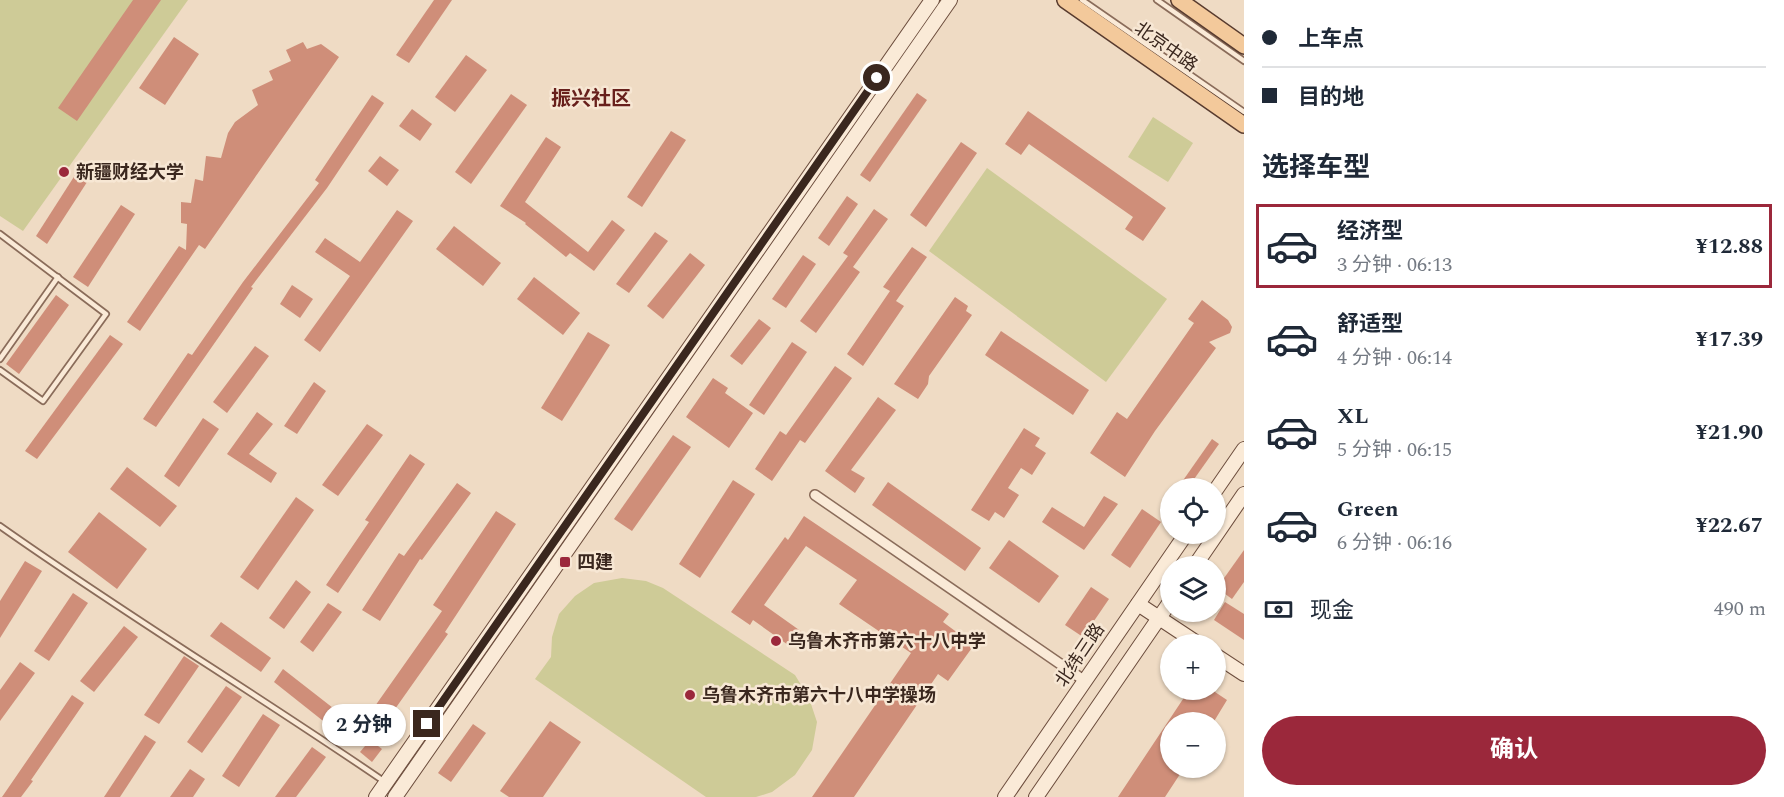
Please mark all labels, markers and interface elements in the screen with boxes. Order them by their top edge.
street label: 北京中路 [1129,15,1203,79]
text: 上车点 [1298,23,1364,56]
route start [863,64,890,91]
text: 目的地 [1298,81,1364,114]
district label: 振兴社区 [551,84,631,114]
text: 选择车型 [1262,147,1370,189]
place label: 新疆财经大学 [76,159,184,186]
marker: 新疆财经大学 [57,165,71,179]
text: 经济型 [1337,215,1403,248]
icon: car [1265,219,1319,273]
text: ¥12.88 [1695,230,1763,263]
text: 3 分钟 · 06:13 [1337,250,1452,280]
text: 舒适型 [1337,308,1403,341]
icon: car [1265,312,1319,366]
text: ¥17.39 [1695,323,1763,356]
text: 4 分钟 · 06:14 [1337,343,1452,373]
text: XL [1337,400,1368,433]
icon: car [1265,405,1319,459]
text: ¥21.90 [1695,416,1763,449]
text: 5 分钟 · 06:15 [1337,435,1452,465]
map controls [1160,478,1226,778]
button: locate [1160,478,1226,544]
text: Green [1337,493,1399,526]
icon: car [1265,498,1319,552]
text: ¥22.67 [1695,509,1763,542]
text: 6 分钟 · 06:16 [1337,528,1452,558]
place label: 四建 [577,549,613,576]
marker: 四建 [558,555,572,569]
button: layers [1160,556,1226,622]
icon: cash [1262,593,1295,626]
text: 现金 [1310,594,1354,627]
text: 490 m [1714,594,1766,624]
street label: 北纬三路 [1049,618,1111,692]
place label: 乌鲁木齐市第六十八中学 [788,628,986,655]
marker: 乌鲁木齐市第六十八中学 [769,634,783,648]
button: + [1160,634,1226,700]
place label: 乌鲁木齐市第六十八中学操场 [702,682,936,709]
marker: 乌鲁木齐市第六十八中学操场 [683,688,697,702]
callout: 2 分钟 [322,703,406,745]
text: 2 分钟 [336,710,392,740]
route end [413,710,440,737]
button: − [1160,712,1226,778]
button: 确认 [1262,716,1766,785]

